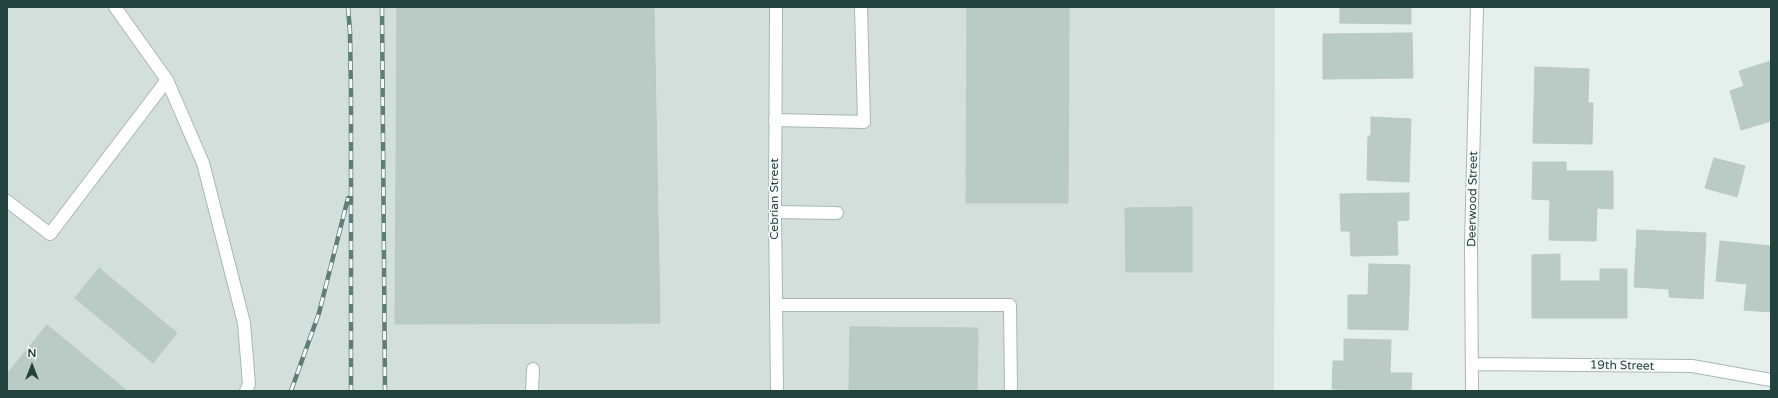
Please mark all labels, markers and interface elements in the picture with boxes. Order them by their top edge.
street label: Deerwood Street [1465,151,1481,247]
street label: Cebrian Street [768,158,782,240]
north arrow [12,346,52,386]
text: N [28,347,36,360]
street label: 19th Street [1590,358,1654,374]

